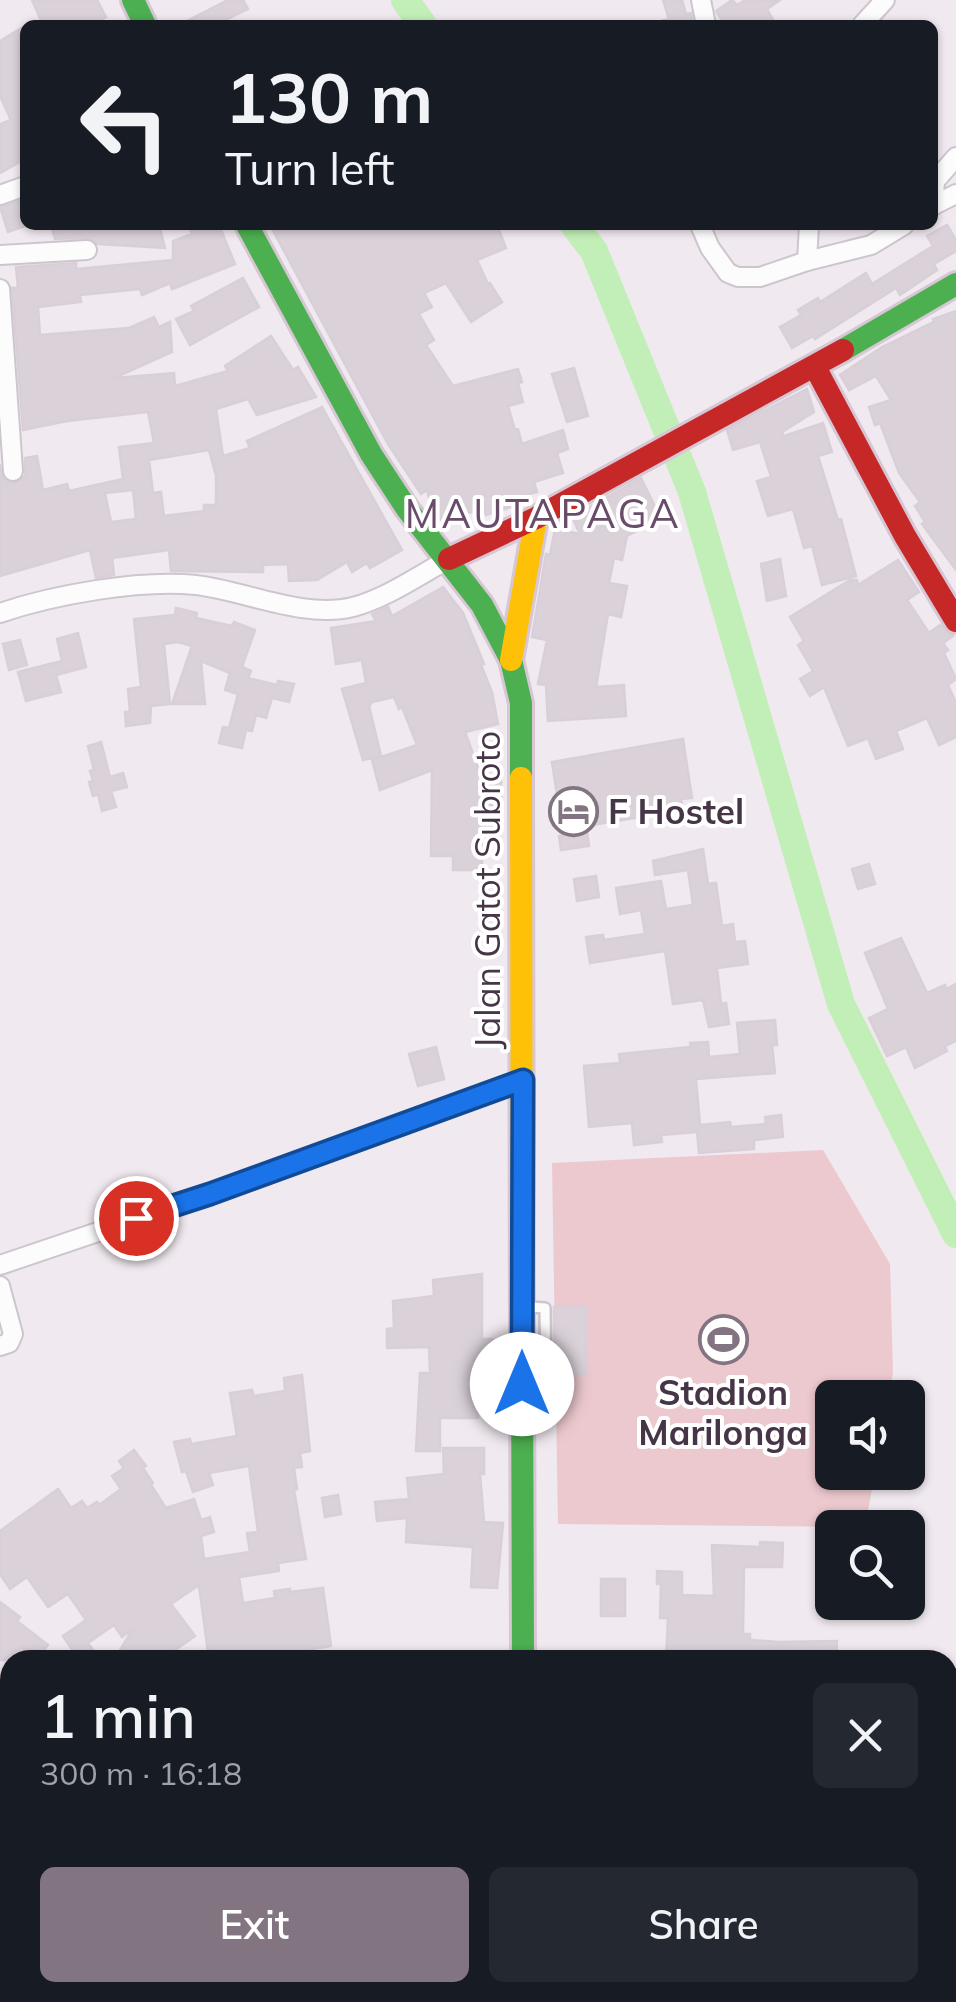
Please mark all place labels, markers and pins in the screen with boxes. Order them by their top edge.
hotel icon: F Hostel [547,785,599,837]
place label: F Hostel [608,789,744,833]
pin [94,1176,179,1261]
sports icon: Stadion Marilonga [697,1314,749,1366]
place label: Stadion Marilonga [638,1370,808,1454]

